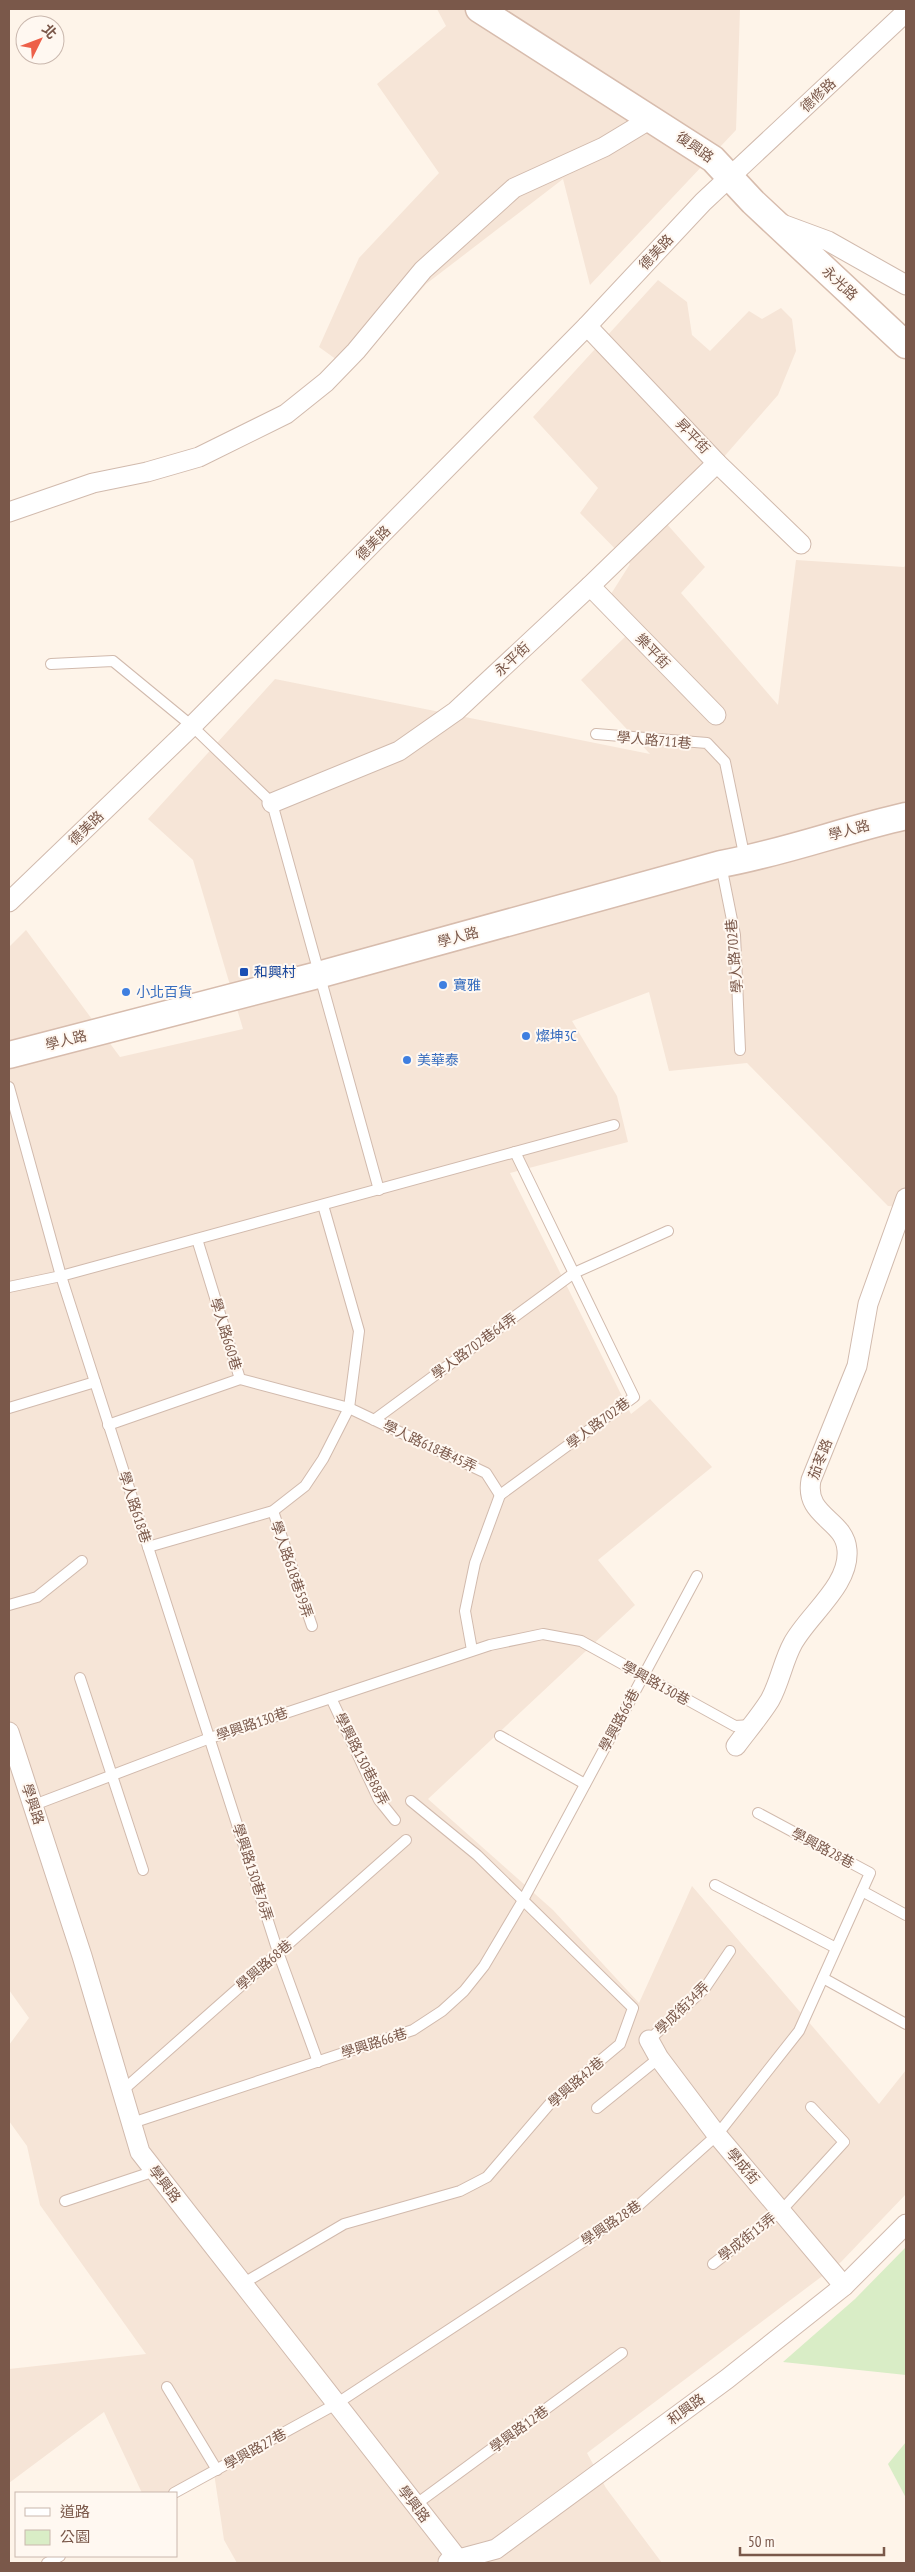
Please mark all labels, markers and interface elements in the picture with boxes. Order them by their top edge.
north arrow [15,15,65,65]
text: 北 [38,20,61,43]
street label: 德修路 [797,74,839,116]
street label: 復興路 [673,128,717,166]
street label: 德美路 [635,231,677,273]
street label: 永光路 [819,262,861,304]
street label: 昇平街 [672,415,714,457]
street label: 德美路 [352,522,394,564]
street label: 樂平街 [632,630,674,672]
street label: 永平街 [491,638,533,680]
street label: 學人路711巷 [616,728,692,752]
street label: 德美路 [65,807,107,849]
street label: 學人路 [826,816,872,844]
street label: 學人路702巷 [722,918,746,994]
street label: 學人路 [435,923,481,951]
place label: 和興村 [254,963,296,981]
marker: 和興村 [238,966,250,978]
place label: 寶雅 [453,976,481,994]
marker: 寶雅 [437,979,449,991]
place label: 小北百貨 [136,983,192,1001]
marker: 小北百貨 [120,986,132,998]
street label: 學人路 [43,1026,89,1054]
place label: 燦坤3C [536,1027,577,1045]
marker: 燦坤3C [520,1030,532,1042]
place label: 美華泰 [417,1051,459,1069]
marker: 美華泰 [401,1054,413,1066]
street label: 學人路660巷 [206,1296,246,1372]
street label: 學人路702巷64弄 [428,1309,520,1383]
street label: 學人路702巷 [563,1393,633,1453]
street label: 學人路618巷45弄 [380,1416,480,1476]
street label: 茄苳路 [804,1436,836,1482]
street label: 學人路618巷 [115,1469,155,1545]
street label: 學人路618巷59弄 [267,1518,317,1620]
street label: 學興路130巷 [619,1657,693,1709]
street label: 學興路66巷 [595,1685,643,1755]
street label: 學興路130巷 [214,1703,290,1745]
street label: 學興路130巷88弄 [331,1710,393,1808]
street label: 學興路 [18,1781,48,1827]
street label: 學興路130巷76弄 [229,1821,277,1923]
street label: 學興路28巷 [788,1824,858,1872]
street label: 學興路68巷 [232,1936,296,1994]
street label: 學成街34弄 [651,1978,713,2038]
street label: 學興路66巷 [339,2024,409,2062]
street label: 學興路42巷 [544,2053,608,2111]
street label: 學成街 [723,2144,763,2188]
street label: 學興路 [145,2162,185,2206]
street label: 學興路28巷 [578,2196,644,2250]
street label: 學成街13弄 [714,2209,780,2265]
street label: 和興路 [664,2389,708,2429]
street label: 學興路12巷 [486,2402,552,2456]
street label: 學興路27巷 [221,2424,289,2474]
street label: 學興路 [394,2482,434,2526]
legend [15,2492,178,2557]
text: 道路 [60,2502,90,2521]
scale bar [740,2524,884,2556]
text: 公園 [60,2527,90,2546]
text: 50 m [748,2532,774,2551]

